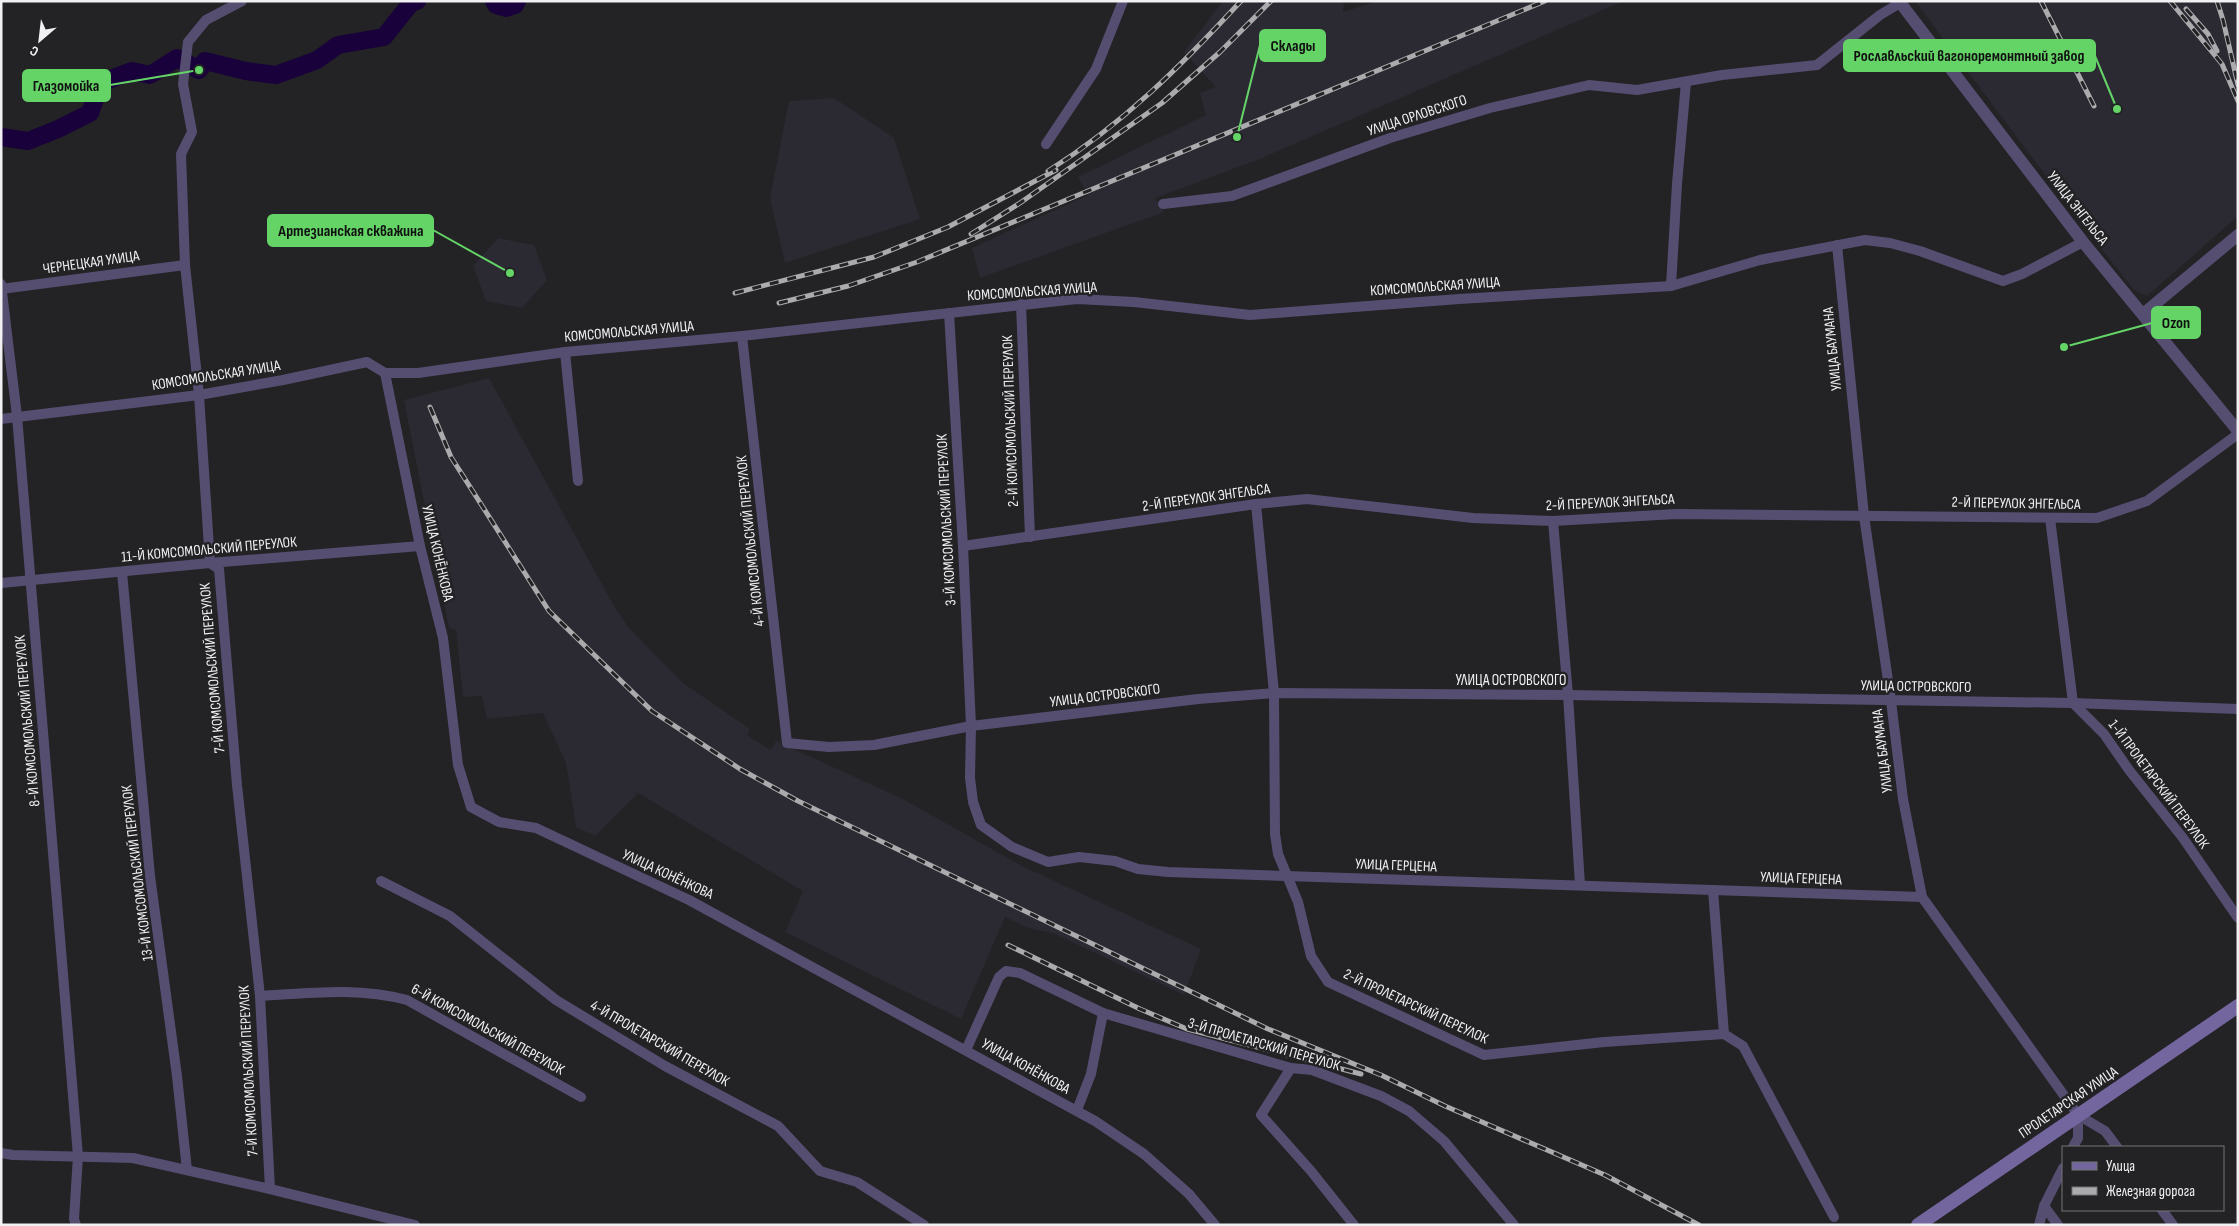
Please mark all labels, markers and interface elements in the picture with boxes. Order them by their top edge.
north arrow [15,15,65,65]
callout: Склады [1260,30,1325,61]
text: Склады [1271,37,1316,56]
callout: Рославльский вагоноремонтный завод [1844,40,2095,71]
text: С [27,42,41,60]
text: Рославльский вагоноремонтный завод [1854,47,2084,66]
callout: Глазомойка [23,70,110,101]
text: Глазомойка [33,77,99,96]
street label: УЛИЦА ОРЛОВСКОГО [1365,90,1469,141]
street label: УЛИЦА ЭНГЕЛЬСА [2043,167,2113,250]
callout: Артезианская скважина [268,215,433,246]
text: Артезианская скважина [277,222,424,241]
street label: ЧЕРНЕЦКАЯ УЛИЦА [41,246,141,279]
street label: КОМСОМОЛЬСКАЯ УЛИЦА [1370,272,1501,301]
street label: КОМСОМОЛЬСКАЯ УЛИЦА [967,277,1098,306]
street label: УЛИЦА БАУМАНА [1819,306,1846,392]
callout: Ozon [2152,307,2200,338]
text: Ozon [2162,314,2190,333]
street label: КОМСОМОЛЬСКАЯ УЛИЦА [564,316,695,347]
street label: 2-Й КОМСОМОЛЬСКИЙ ПЕРЕУЛОК [998,335,1023,507]
street label: КОМСОМОЛЬСКАЯ УЛИЦА [150,356,282,395]
street label: 3-Й КОМСОМОЛЬСКИЙ ПЕРЕУЛОК [932,433,960,606]
street label: 4-Й КОМСОМОЛЬСКИЙ ПЕРЕУЛОК [732,454,769,627]
street label: 2-Й ПЕРЕУЛОК ЭНГЕЛЬСА [1141,479,1272,516]
street label: 2-Й ПЕРЕУЛОК ЭНГЕЛЬСА [1545,490,1675,515]
street label: 2-Й ПЕРЕУЛОК ЭНГЕЛЬСА [1951,493,2081,514]
street label: УЛИЦА КОНЁНКОВА [417,503,458,604]
street label: 11-Й КОМСОМОЛЬСКИЙ ПЕРЕУЛОК [120,532,298,567]
street label: 7-Й КОМСОМОЛЬСКИЙ ПЕРЕУЛОК [196,582,229,754]
street label: 8-Й КОМСОМОЛЬСКИЙ ПЕРЕУЛОК [11,634,44,808]
street label: УЛИЦА ОСТРОВСКОГО [1456,671,1567,690]
street label: УЛИЦА ОСТРОВСКОГО [1860,676,1972,697]
street label: УЛИЦА ОСТРОВСКОГО [1049,679,1161,712]
street label: УЛИЦА БАУМАНА [1868,707,1897,794]
street label: 1-Й ПРОЛЕТАРСКИЙ ПЕРЕУЛОК [2104,716,2213,853]
street label: 13-Й КОМСОМОЛЬСКИЙ ПЕРЕУЛОК [117,784,158,962]
street label: УЛИЦА КОНЁНКОВА [619,845,717,904]
street label: УЛИЦА ГЕРЦЕНА [1355,855,1438,876]
street label: УЛИЦА ГЕРЦЕНА [1760,868,1843,889]
street label: 2-Й ПРОЛЕТАРСКИЙ ПЕРЕУЛОК [1340,965,1491,1048]
street label: 6-Й КОМСОМОЛЬСКИЙ ПЕРЕУЛОК [408,979,568,1080]
street label: 7-Й КОМСОМОЛЬСКИЙ ПЕРЕУЛОК [235,985,262,1157]
street label: 4-Й ПРОЛЕТАРСКИЙ ПЕРЕУЛОК [587,996,733,1091]
street label: 3-Й ПРОЛЕТАРСКИЙ ПЕРЕУЛОК [1185,1014,1342,1075]
street label: УЛИЦА КОНЁНКОВА [978,1034,1074,1099]
street label: ПРОЛЕТАРСКАЯ УЛИЦА [2015,1062,2122,1143]
legend [2062,1146,2224,1211]
text: Улица [2106,1157,2135,1176]
text: Железная дорога [2106,1182,2195,1201]

